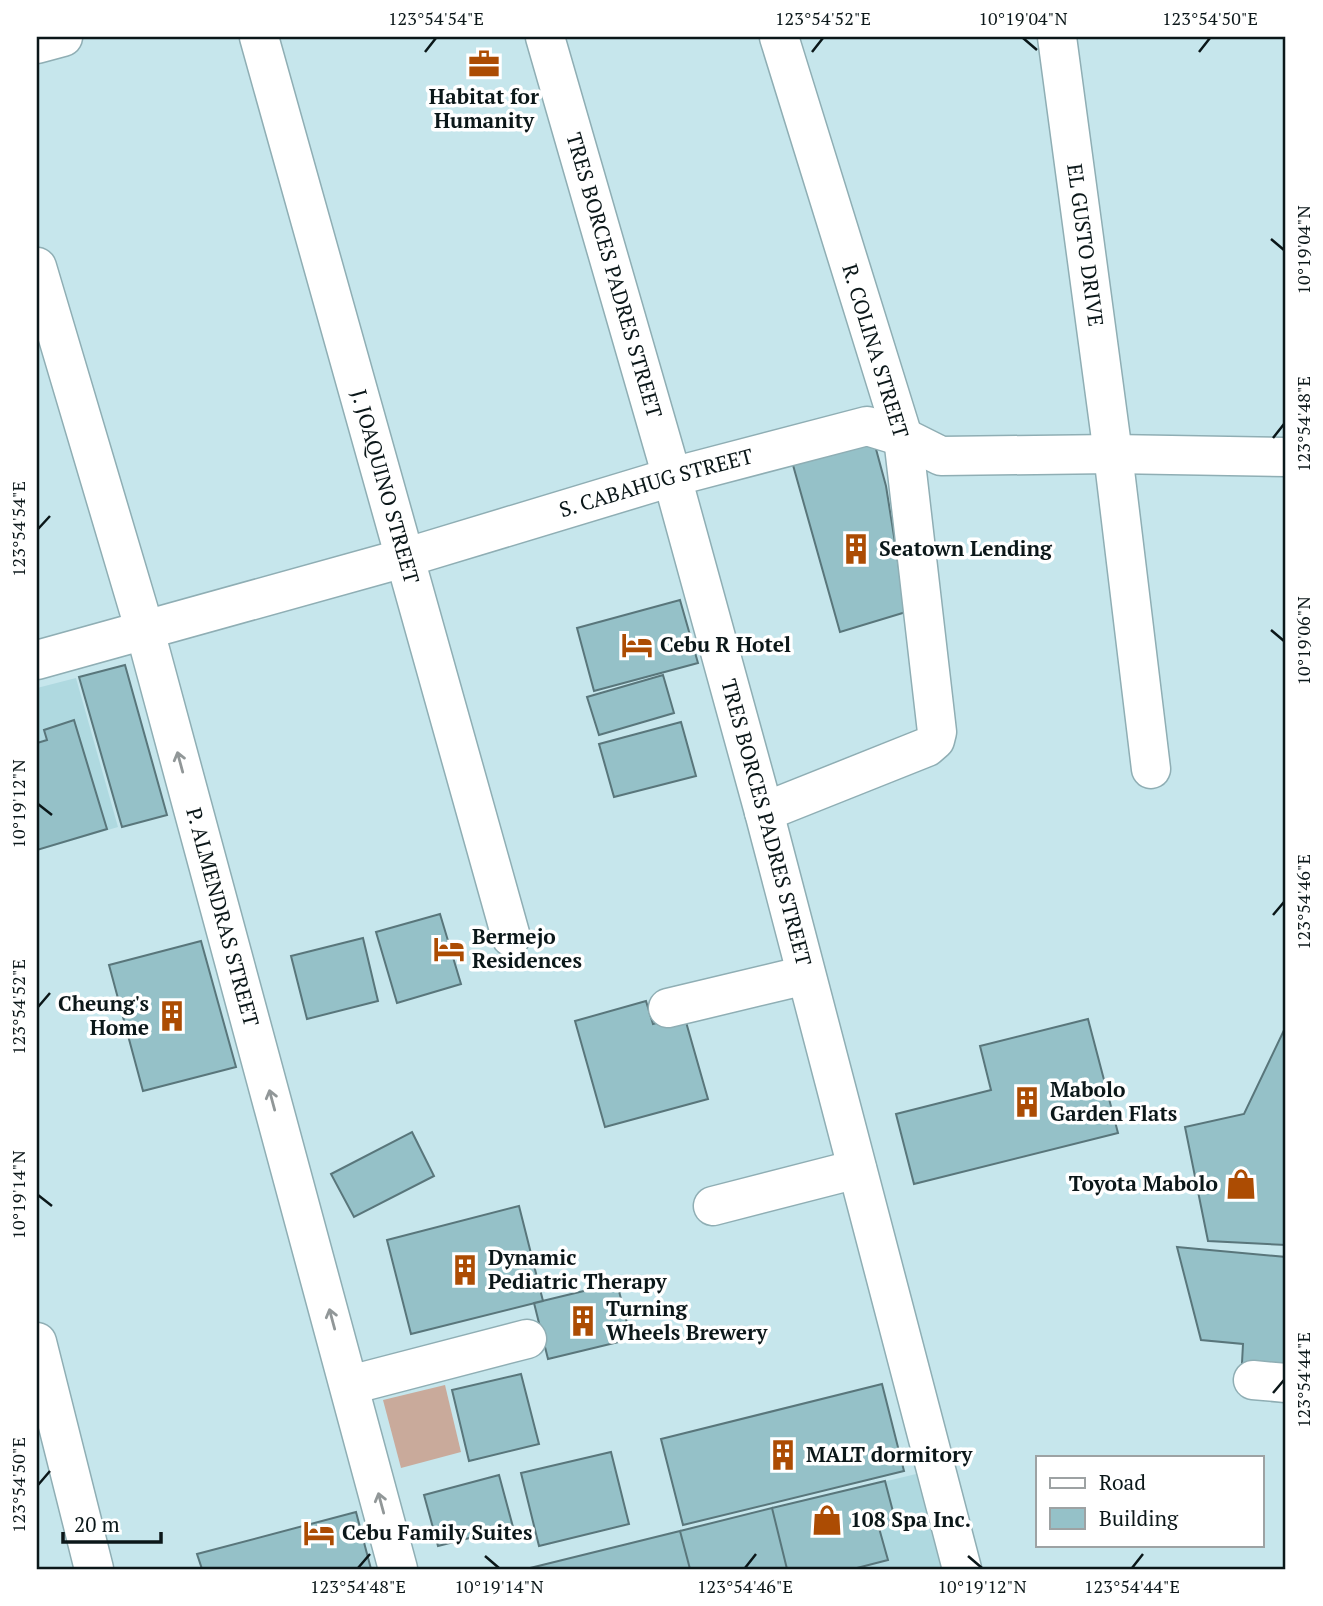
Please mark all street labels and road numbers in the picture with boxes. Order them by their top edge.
street label: TRES BORCES PADRES STREET [560,129,669,421]
street label: EL GUSTO DRIVE [1061,162,1111,328]
street label: R. COLINA STREET [836,260,916,441]
street label: J. JOAQUINO STREET [345,386,426,587]
street label: S. CABAHUG STREET [556,441,756,523]
street label: TRES BORCES PADRES STREET [715,676,819,969]
street label: P. ALMENDRAS STREET [180,804,266,1029]

